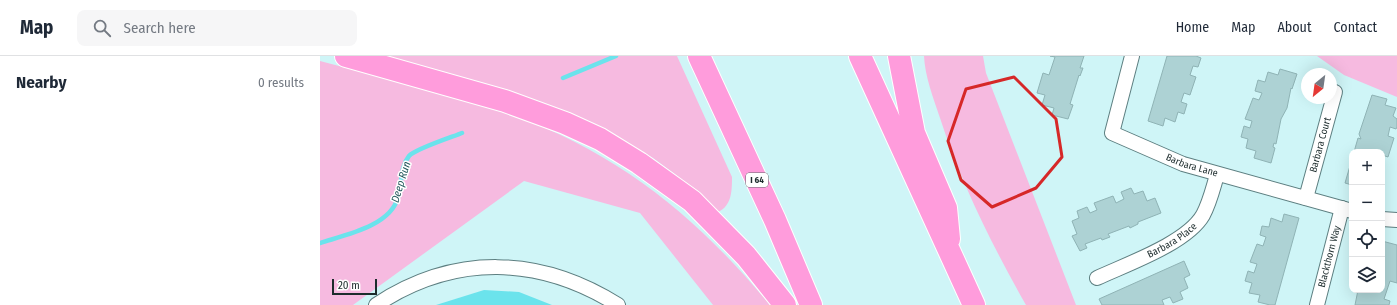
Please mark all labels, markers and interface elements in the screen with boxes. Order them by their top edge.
search box [77,10,357,46]
text: Map [20,16,53,39]
icon: search [91,17,113,39]
text: Search here [123,19,196,37]
text: Home [1176,19,1209,36]
text: Map [1231,19,1255,36]
text: About [1277,19,1312,36]
text: Contact [1334,19,1377,36]
north arrow [1301,68,1337,104]
text: Nearby [16,72,67,93]
text: 0 results [258,75,304,90]
street label: Barbara Court [1307,115,1334,174]
map controls [1349,149,1385,293]
button: + [1349,149,1385,185]
street label: Barbara Lane [1164,151,1219,179]
water label: Deep Run [389,160,414,204]
road number: I 64 [746,173,768,187]
button: − [1349,185,1385,221]
street label: Barbara Place [1145,221,1199,261]
button: locate [1349,221,1385,257]
street label: Blackthorn Way [1316,224,1343,289]
button: layers [1349,257,1385,293]
scale bar [332,277,377,296]
text: 20 m [338,279,360,292]

